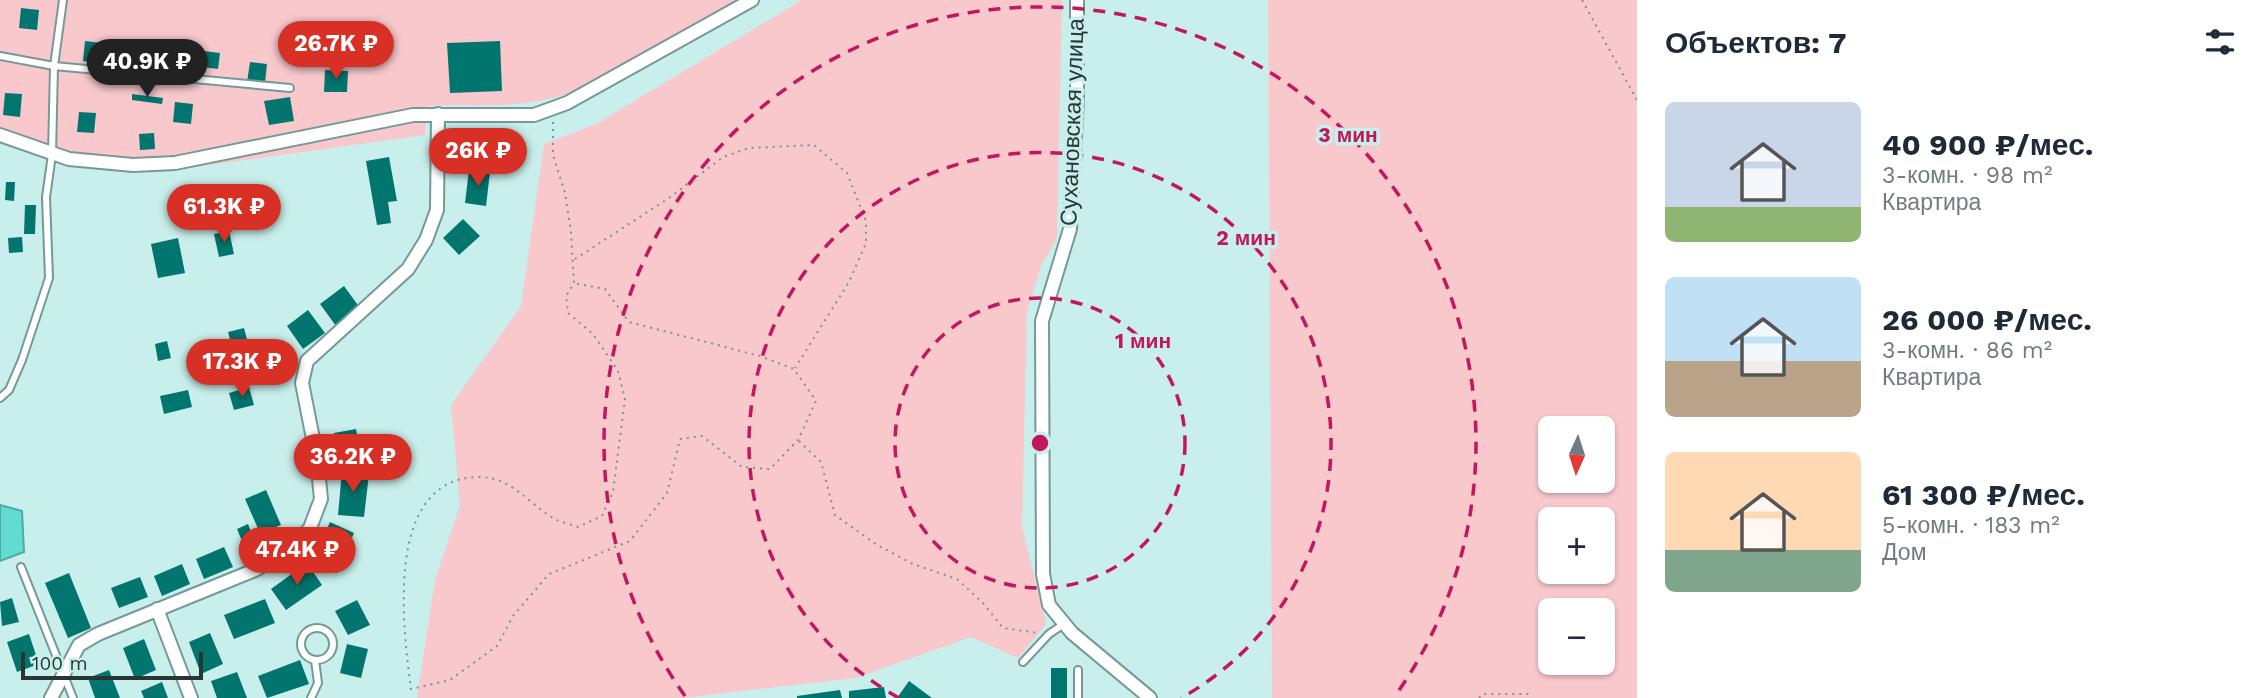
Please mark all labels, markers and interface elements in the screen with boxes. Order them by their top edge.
street label: Сухановская улица [1055,17,1090,226]
pin: 26.7K ₽ [271,22,401,81]
icon: filters [2201,23,2239,61]
text: Объектов: 7 [1665,25,1847,60]
text: 26.7K ₽ [294,30,378,57]
pin: 40.9K ₽ [82,40,212,99]
text: 40.9K ₽ [103,48,191,75]
text: 3 мин [1318,122,1378,147]
text: 40 900 ₽/мес. [1882,127,2094,162]
pin: 26K ₽ [429,128,527,188]
icon: home [1721,130,1805,214]
text: 26K ₽ [445,137,511,164]
text: 3-комн. · 98 m² [1882,162,2052,189]
pin: 61.3K ₽ [159,184,289,244]
text: Квартира [1882,189,1981,216]
text: 61.3K ₽ [183,193,265,220]
text: 2 мин [1216,225,1276,250]
text: 26 000 ₽/мес. [1882,302,2092,337]
icon: home [1721,305,1805,389]
text: 1 мин [1115,328,1171,353]
text: 3-комн. · 86 m² [1882,337,2052,364]
pin: 17.3K ₽ [177,340,307,399]
text: 17.3K ₽ [202,348,282,375]
text: Квартира [1882,364,1981,391]
north arrow [1538,416,1615,494]
map controls [1538,416,1615,675]
centre of rings [1028,431,1052,455]
pin: 36.2K ₽ [288,434,418,494]
text: 36.2K ₽ [310,443,396,470]
text: 61 300 ₽/мес. [1882,477,2085,512]
icon: home [1721,480,1805,564]
button: + [1538,507,1615,584]
text: 5-комн. · 183 m² [1882,512,2060,539]
pin: 47.4K ₽ [232,528,362,587]
text: 47.4K ₽ [255,536,339,563]
text: Дом [1882,539,1926,566]
button: − [1538,598,1615,675]
scale bar [21,649,203,681]
text: 100 m [32,652,88,675]

